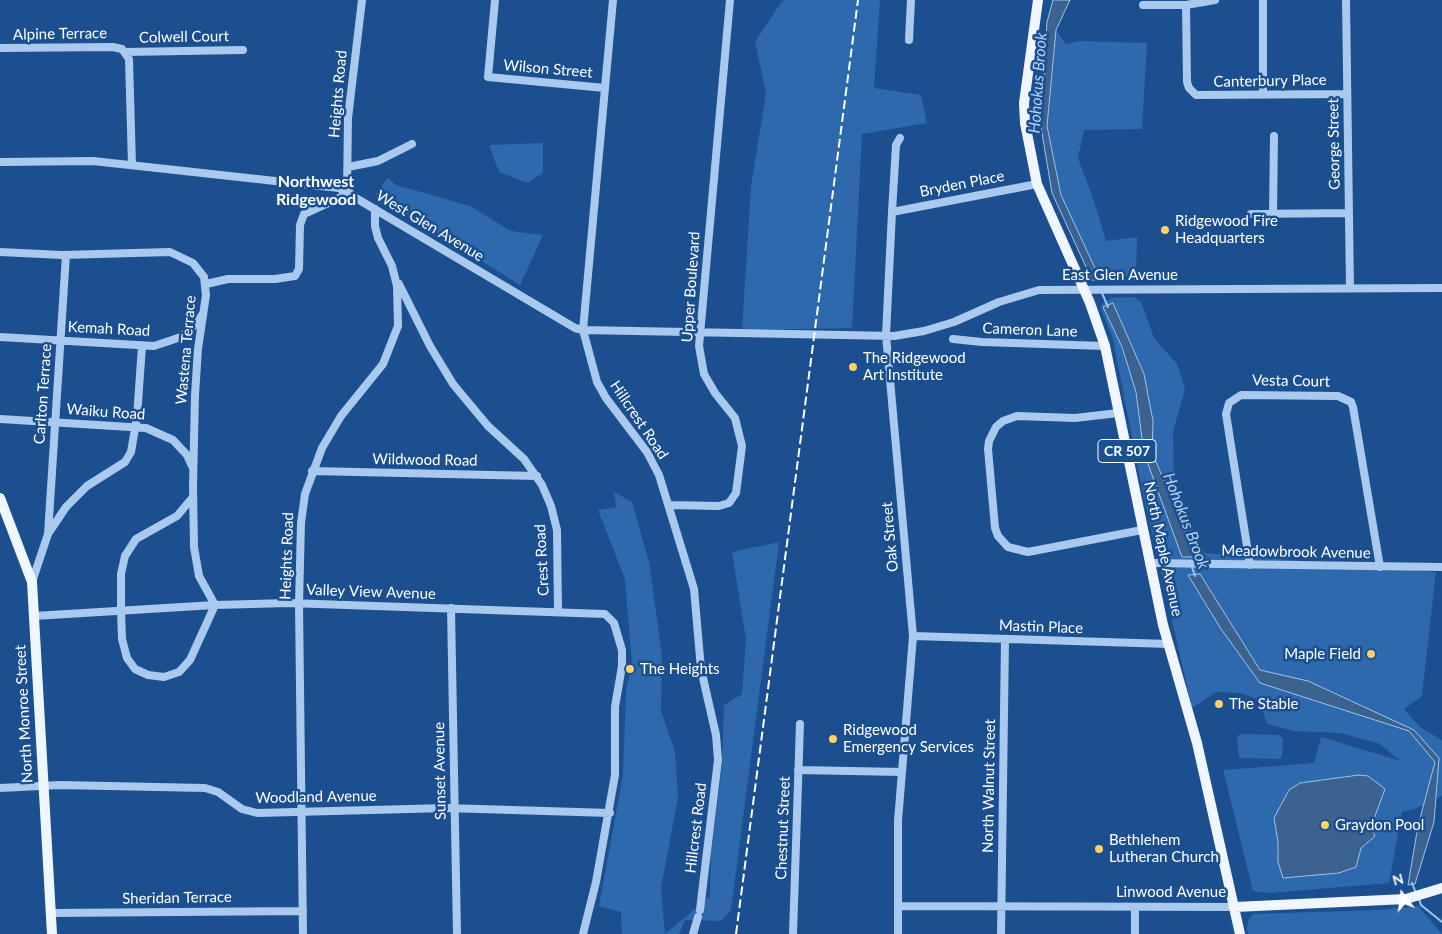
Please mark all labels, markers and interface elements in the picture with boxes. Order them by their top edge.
street label: Alpine Terrace [13,24,107,44]
street label: Colwell Court [139,27,229,47]
water label: Hohokus Brook [1025,32,1051,134]
street label: Heights Road [325,49,351,139]
street label: Wilson Street [503,56,593,82]
street label: Canterbury Place [1213,71,1327,91]
street label: George Street [1324,98,1344,190]
street label: Bryden Place [918,167,1006,201]
district label: Northwest Ridgewood [276,172,356,210]
street label: West Glen Avenue [373,187,487,265]
place label: Ridgewood Fire Headquarters [1175,212,1278,247]
marker: Ridgewood Fire Headquarters [1159,224,1171,236]
street label: Upper Boulevard [678,231,704,343]
street label: East Glen Avenue [1062,266,1178,284]
street label: Wastena Terrace [172,295,200,405]
street label: Kemah Road [67,318,151,340]
street label: Cameron Lane [982,319,1078,341]
street label: Carlton Terrace [31,343,55,445]
place label: The Ridgewood Art Institute [863,349,966,384]
marker: The Ridgewood Art Institute [847,361,859,373]
street label: Vesta Court [1252,371,1330,391]
street label: Hillcrest Road [606,377,672,463]
street label: Waiku Road [66,400,146,424]
road number: CR 507 [1098,440,1156,462]
street label: Wildwood Road [372,450,478,470]
water label: Hohokus Brook [1159,470,1213,572]
street label: North Maple Avenue [1140,480,1186,618]
street label: Oak Street [878,501,902,573]
street label: Heights Road [276,512,298,600]
street label: Crest Road [531,524,553,596]
street label: Meadowbrook Avenue [1221,542,1371,562]
street label: Valley View Avenue [306,581,436,603]
street label: Mastin Place [999,617,1083,637]
street label: North Monroe Street [11,644,37,784]
place label: Maple Field [1284,645,1361,663]
marker: Maple Field [1365,648,1377,660]
place label: The Heights [640,660,720,678]
marker: The Heights [624,663,636,675]
place label: The Stable [1229,695,1298,713]
marker: The Stable [1213,698,1225,710]
street label: North Walnut Street [979,719,999,853]
place label: Ridgewood Emergency Services [843,721,974,756]
street label: Sunset Avenue [430,722,450,820]
marker: Ridgewood Emergency Services [827,733,839,745]
street label: Chestnut Street [772,776,794,880]
street label: Hillcrest Road [682,782,710,874]
street label: Woodland Avenue [255,787,377,807]
place label: Graydon Pool [1335,816,1424,834]
marker: Graydon Pool [1319,819,1331,831]
place label: Bethlehem Lutheran Church [1109,831,1219,866]
marker: Bethlehem Lutheran Church [1093,843,1105,855]
north arrow [1377,869,1427,919]
text: N [1391,869,1405,889]
street label: Linwood Avenue [1116,883,1226,901]
street label: Sheridan Terrace [122,888,232,908]

